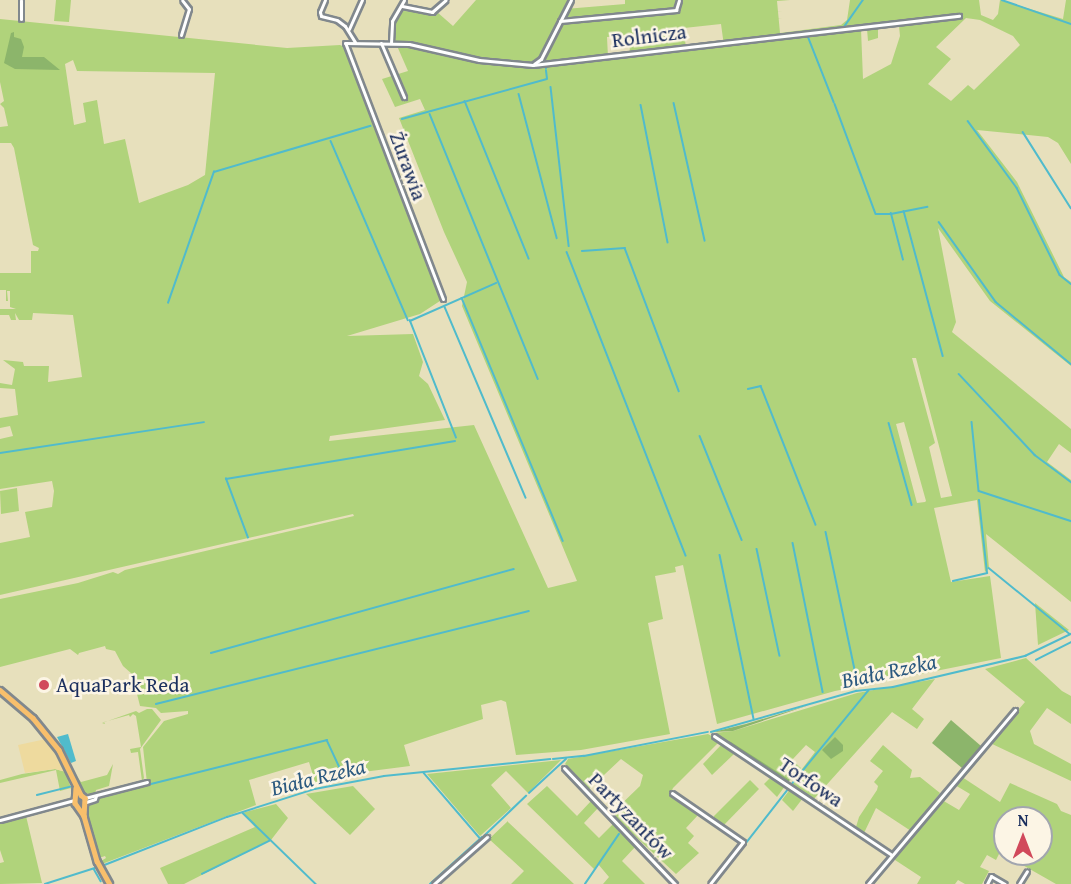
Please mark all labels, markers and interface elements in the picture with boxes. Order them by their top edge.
street label: Rolnicza [610,19,688,53]
street label: Żurawia [384,128,432,204]
water label: Biała Rzeka [839,648,939,694]
place label: AquaPark Reda [56,672,189,698]
marker: AquaPark Reda [37,678,51,692]
street label: Torfowa [774,751,848,813]
water label: Biała Rzeka [268,753,368,801]
street label: Partyzantów [583,767,679,865]
north arrow [993,806,1053,866]
text: N [1018,808,1028,832]

